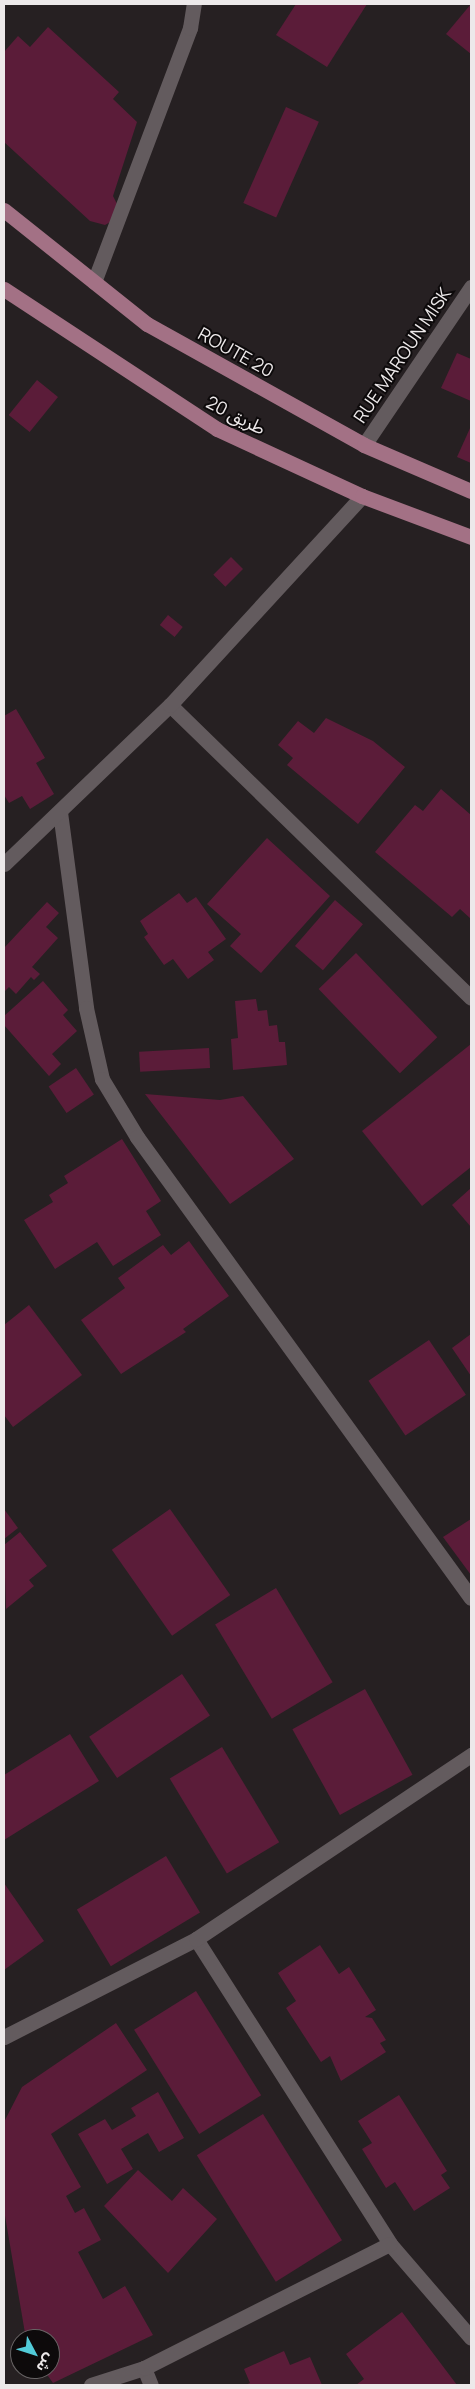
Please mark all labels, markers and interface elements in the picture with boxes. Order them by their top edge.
street label: RUE MAROUN MISK [349,283,455,427]
street label: ROUTE 20 [195,322,277,382]
street label: طريق 20 [203,391,269,439]
north arrow [10,2329,60,2379]
text: ش [33,2350,60,2377]

